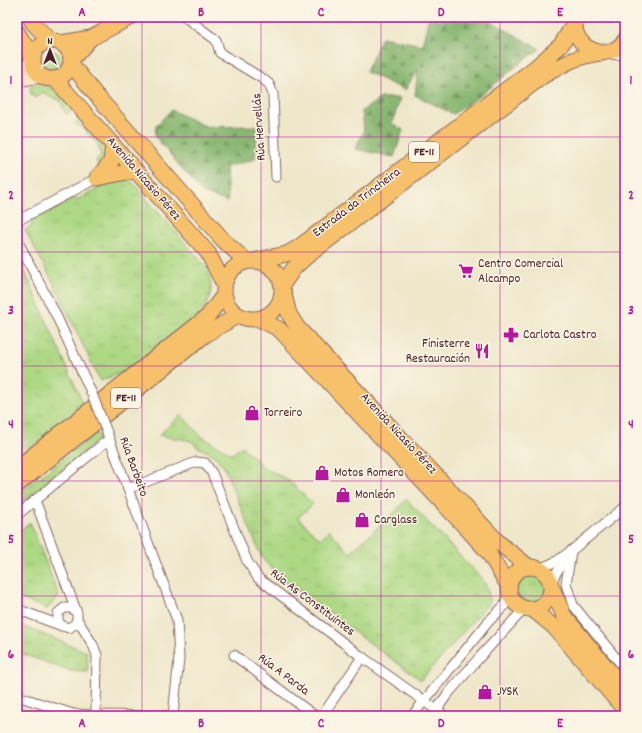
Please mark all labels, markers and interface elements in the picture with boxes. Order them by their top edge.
text: A [78,4,86,23]
text: B [198,4,204,23]
text: C [318,4,325,23]
text: D [438,4,445,23]
text: E [557,4,564,23]
north arrow [30,30,70,70]
text: N [47,34,53,50]
text: 1 [10,72,13,91]
text: 1 [630,72,633,91]
street label: Rúa Hervellás [248,93,272,161]
street label: Avenida Nicasio Pérez [101,133,185,225]
road number: FE-11 [409,142,439,162]
street label: Estrada da Trincheira [309,163,406,242]
text: 2 [8,187,14,206]
text: 2 [628,187,634,206]
place label: Centro Comercial Alcampo [478,255,563,289]
supermarket icon: Centro Comercial Alcampo [457,262,475,280]
text: 3 [8,302,14,321]
text: 3 [628,302,634,321]
pharmacy icon: Carlota Castro [502,326,520,344]
place label: Carlota Castro [523,326,597,345]
place label: Finisterre Restauración [406,335,470,369]
restaurant icon: Finisterre Restauración [473,342,491,360]
road number: FE-11 [111,388,141,408]
street label: Avenida Nicasio Pérez [355,389,441,479]
shop icon: Torreiro [243,404,261,422]
place label: Torreiro [264,404,302,423]
text: 4 [8,416,14,435]
text: 4 [628,416,634,435]
street label: Rúa Barbeito [113,434,153,500]
shop icon: Motos Romero [313,464,331,482]
place label: Motos Romero [334,464,404,483]
shop icon: Monleón [334,486,352,504]
place label: Monleón [355,486,395,505]
shop icon: Carglass [353,511,371,529]
place label: Carglass [374,511,417,530]
text: 5 [8,531,14,550]
text: 5 [628,531,634,550]
street label: Rúa As Constituíntes [265,565,359,641]
text: 6 [8,646,15,665]
text: 6 [628,646,635,665]
street label: Rúa A Parda [253,649,313,701]
shop icon: JYSK [476,683,494,701]
place label: JYSK [497,683,518,702]
text: A [78,715,86,733]
text: B [198,715,204,733]
text: C [318,715,325,733]
text: D [438,715,445,733]
text: E [557,715,564,733]

